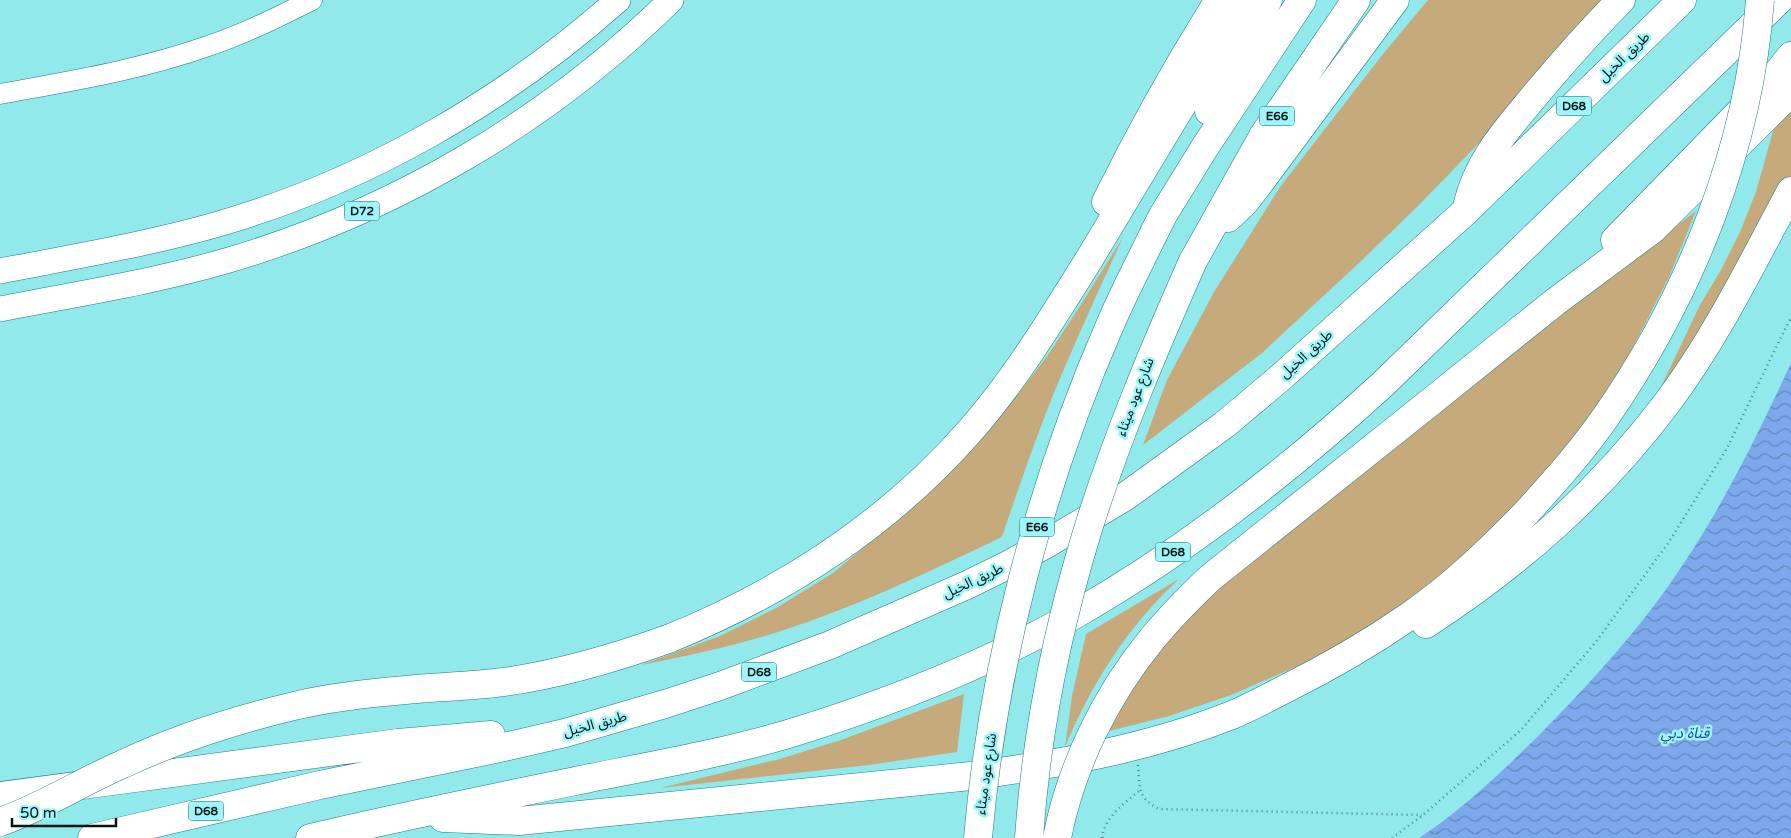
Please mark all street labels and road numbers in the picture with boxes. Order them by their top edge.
street label: طريق الخيل [1595,28,1654,86]
road number: D68 [1556,96,1592,115]
road number: E66 [1260,106,1294,125]
road number: D72 [344,202,380,220]
street label: طريق الخيل [1276,326,1337,383]
street label: شارع عود ميثاء [1112,355,1160,439]
road number: E66 [1020,518,1054,536]
road number: D68 [1156,542,1190,562]
street label: طريق الخيل [940,560,1007,603]
road number: D68 [742,662,776,682]
street label: طريق الخيل [561,707,629,742]
street label: شارع عود ميثاء [972,732,1002,816]
road number: D68 [188,801,224,820]

